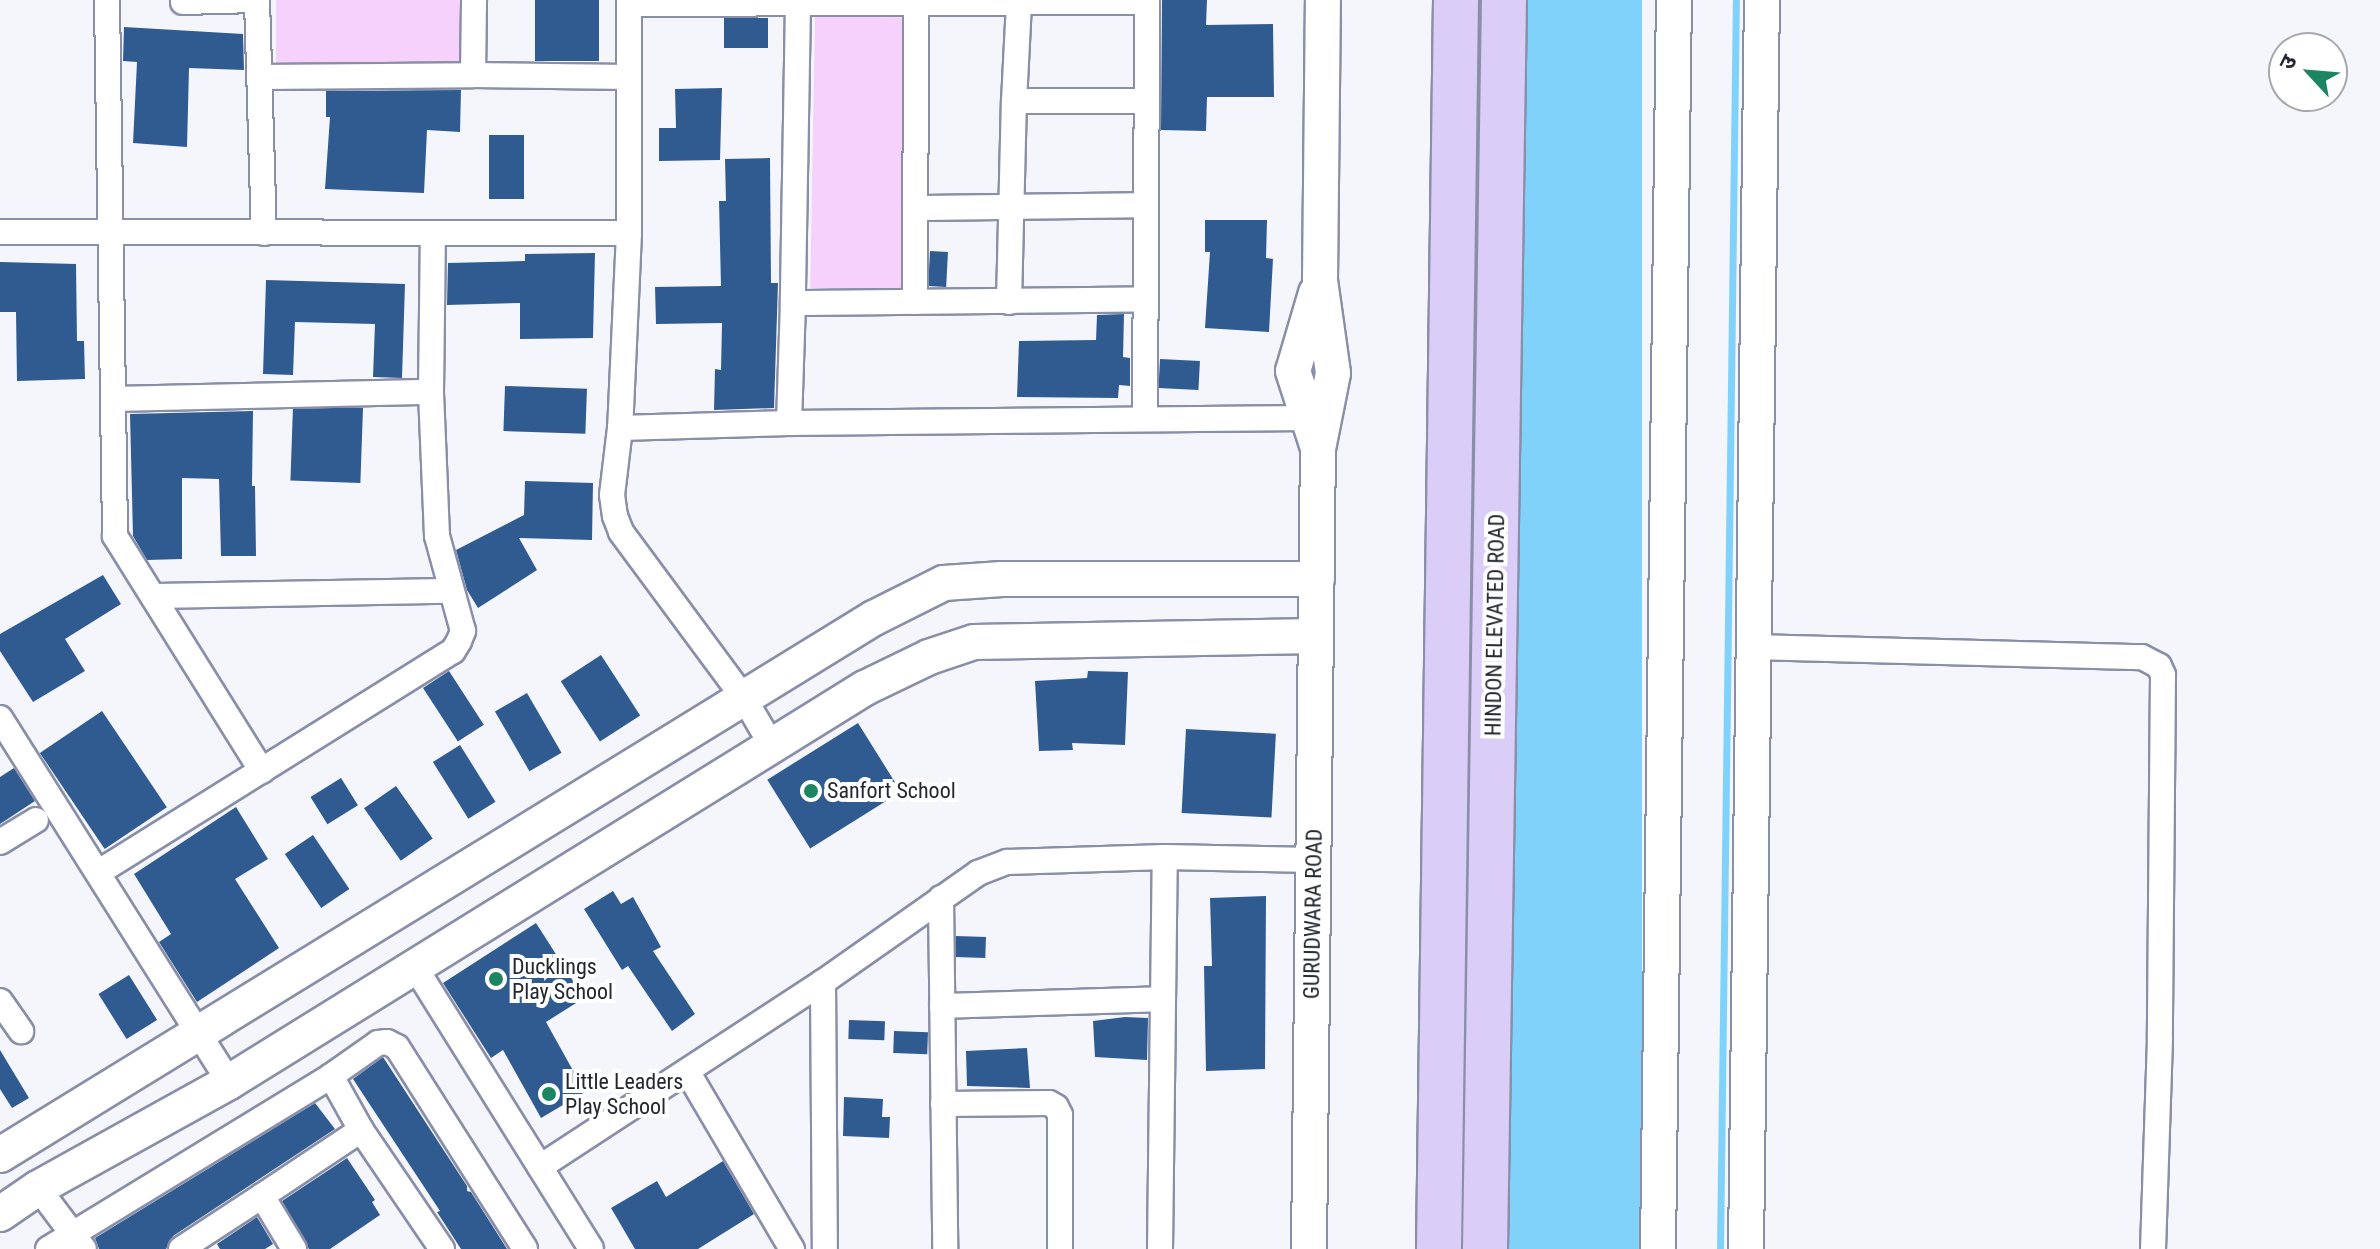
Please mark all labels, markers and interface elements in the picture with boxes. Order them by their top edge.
north arrow [2268,32,2348,112]
text: उ [2274,51,2302,73]
street label: HINDON ELEVATED ROAD [1480,514,1510,736]
place label: Sanfort School [827,778,956,804]
marker: Sanfort School [802,782,820,800]
street label: GURUDWARA ROAD [1298,829,1328,999]
place label: Ducklings Play School [512,953,613,1004]
marker: Ducklings Play School [487,970,505,988]
place label: Little Leaders Play School [565,1068,683,1120]
marker: Little Leaders Play School [540,1085,558,1103]

